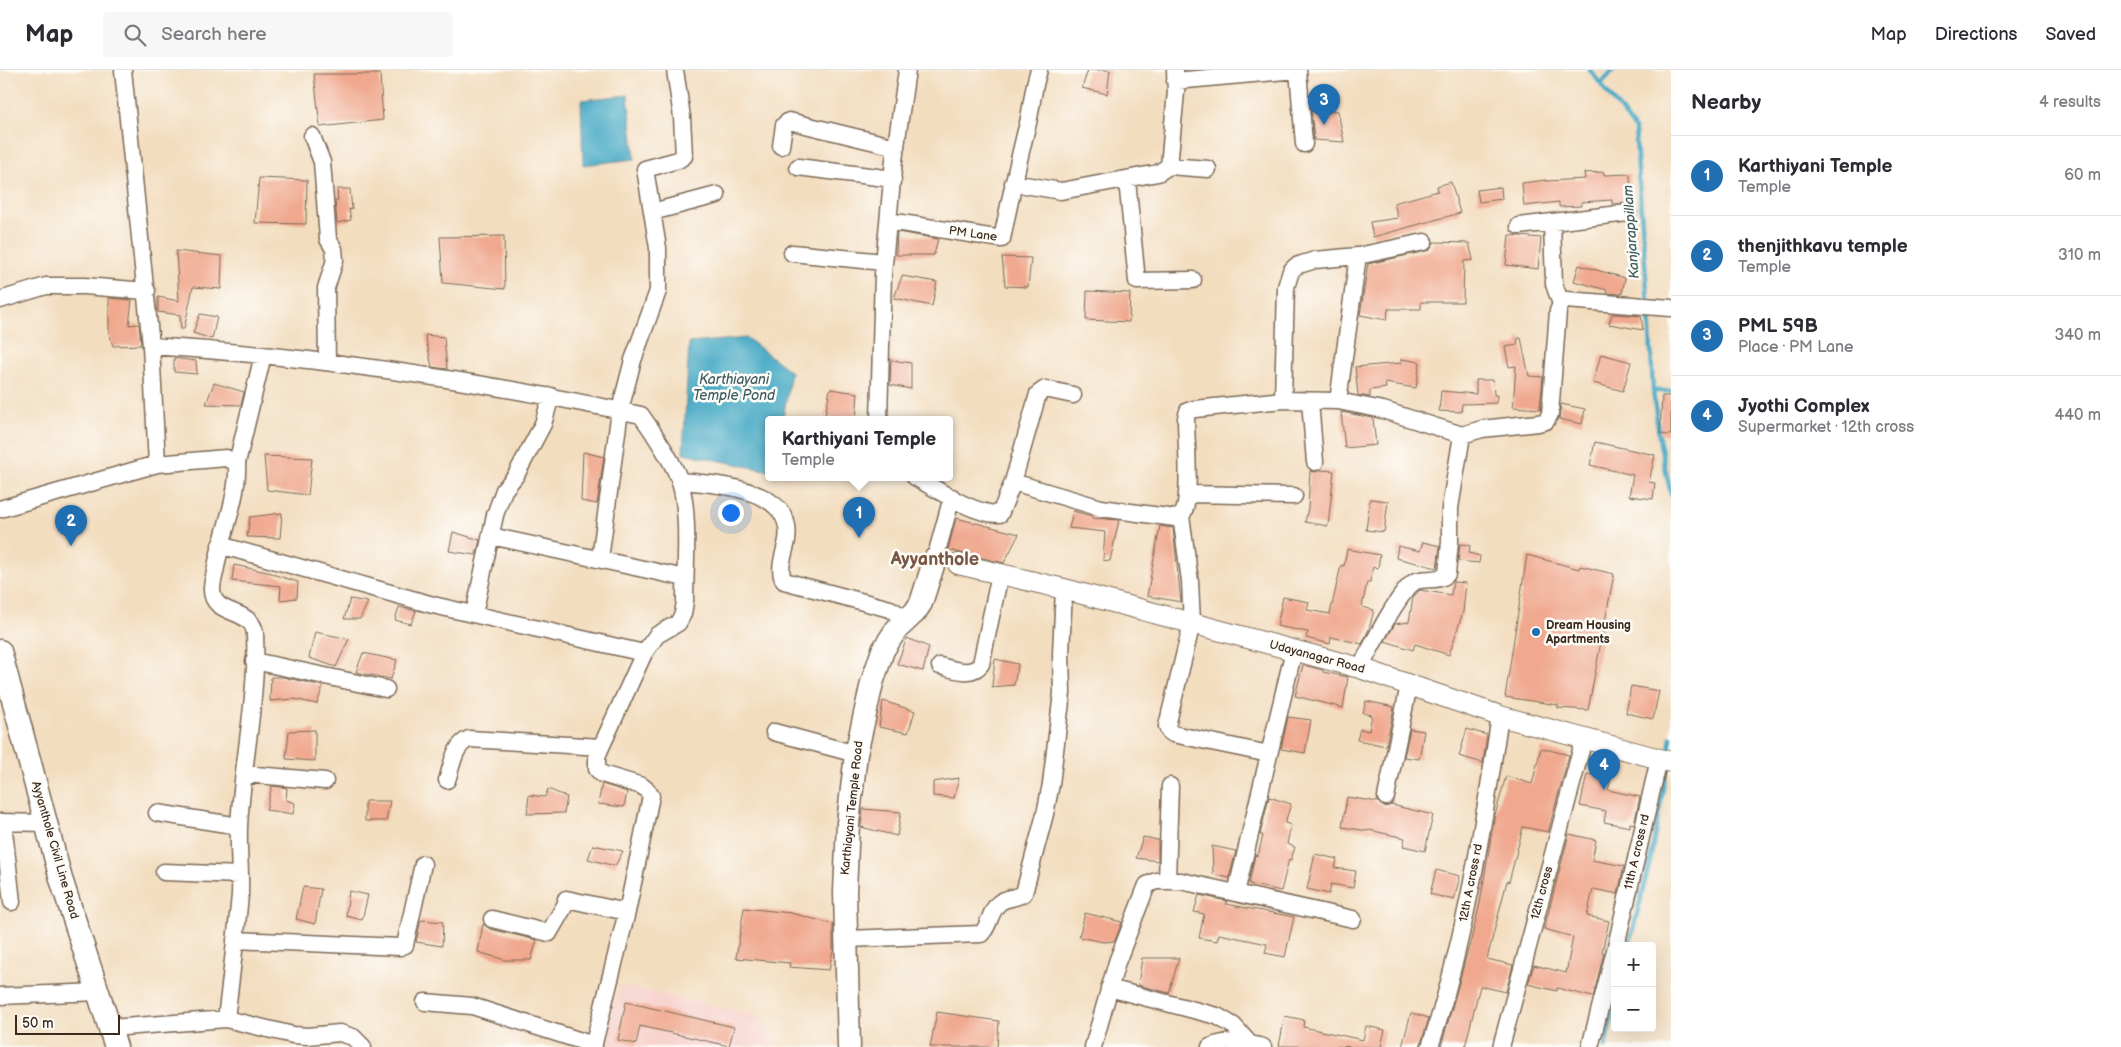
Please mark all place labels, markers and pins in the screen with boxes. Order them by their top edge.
pin: 3 [1308,84,1340,125]
pin: 1 [843,497,875,538]
pin: 2 [55,505,87,546]
place label: Dream Housing Apartments [1545,618,1631,647]
marker: Dream Housing Apartments [1530,626,1542,638]
pin: 4 [1588,749,1620,790]

